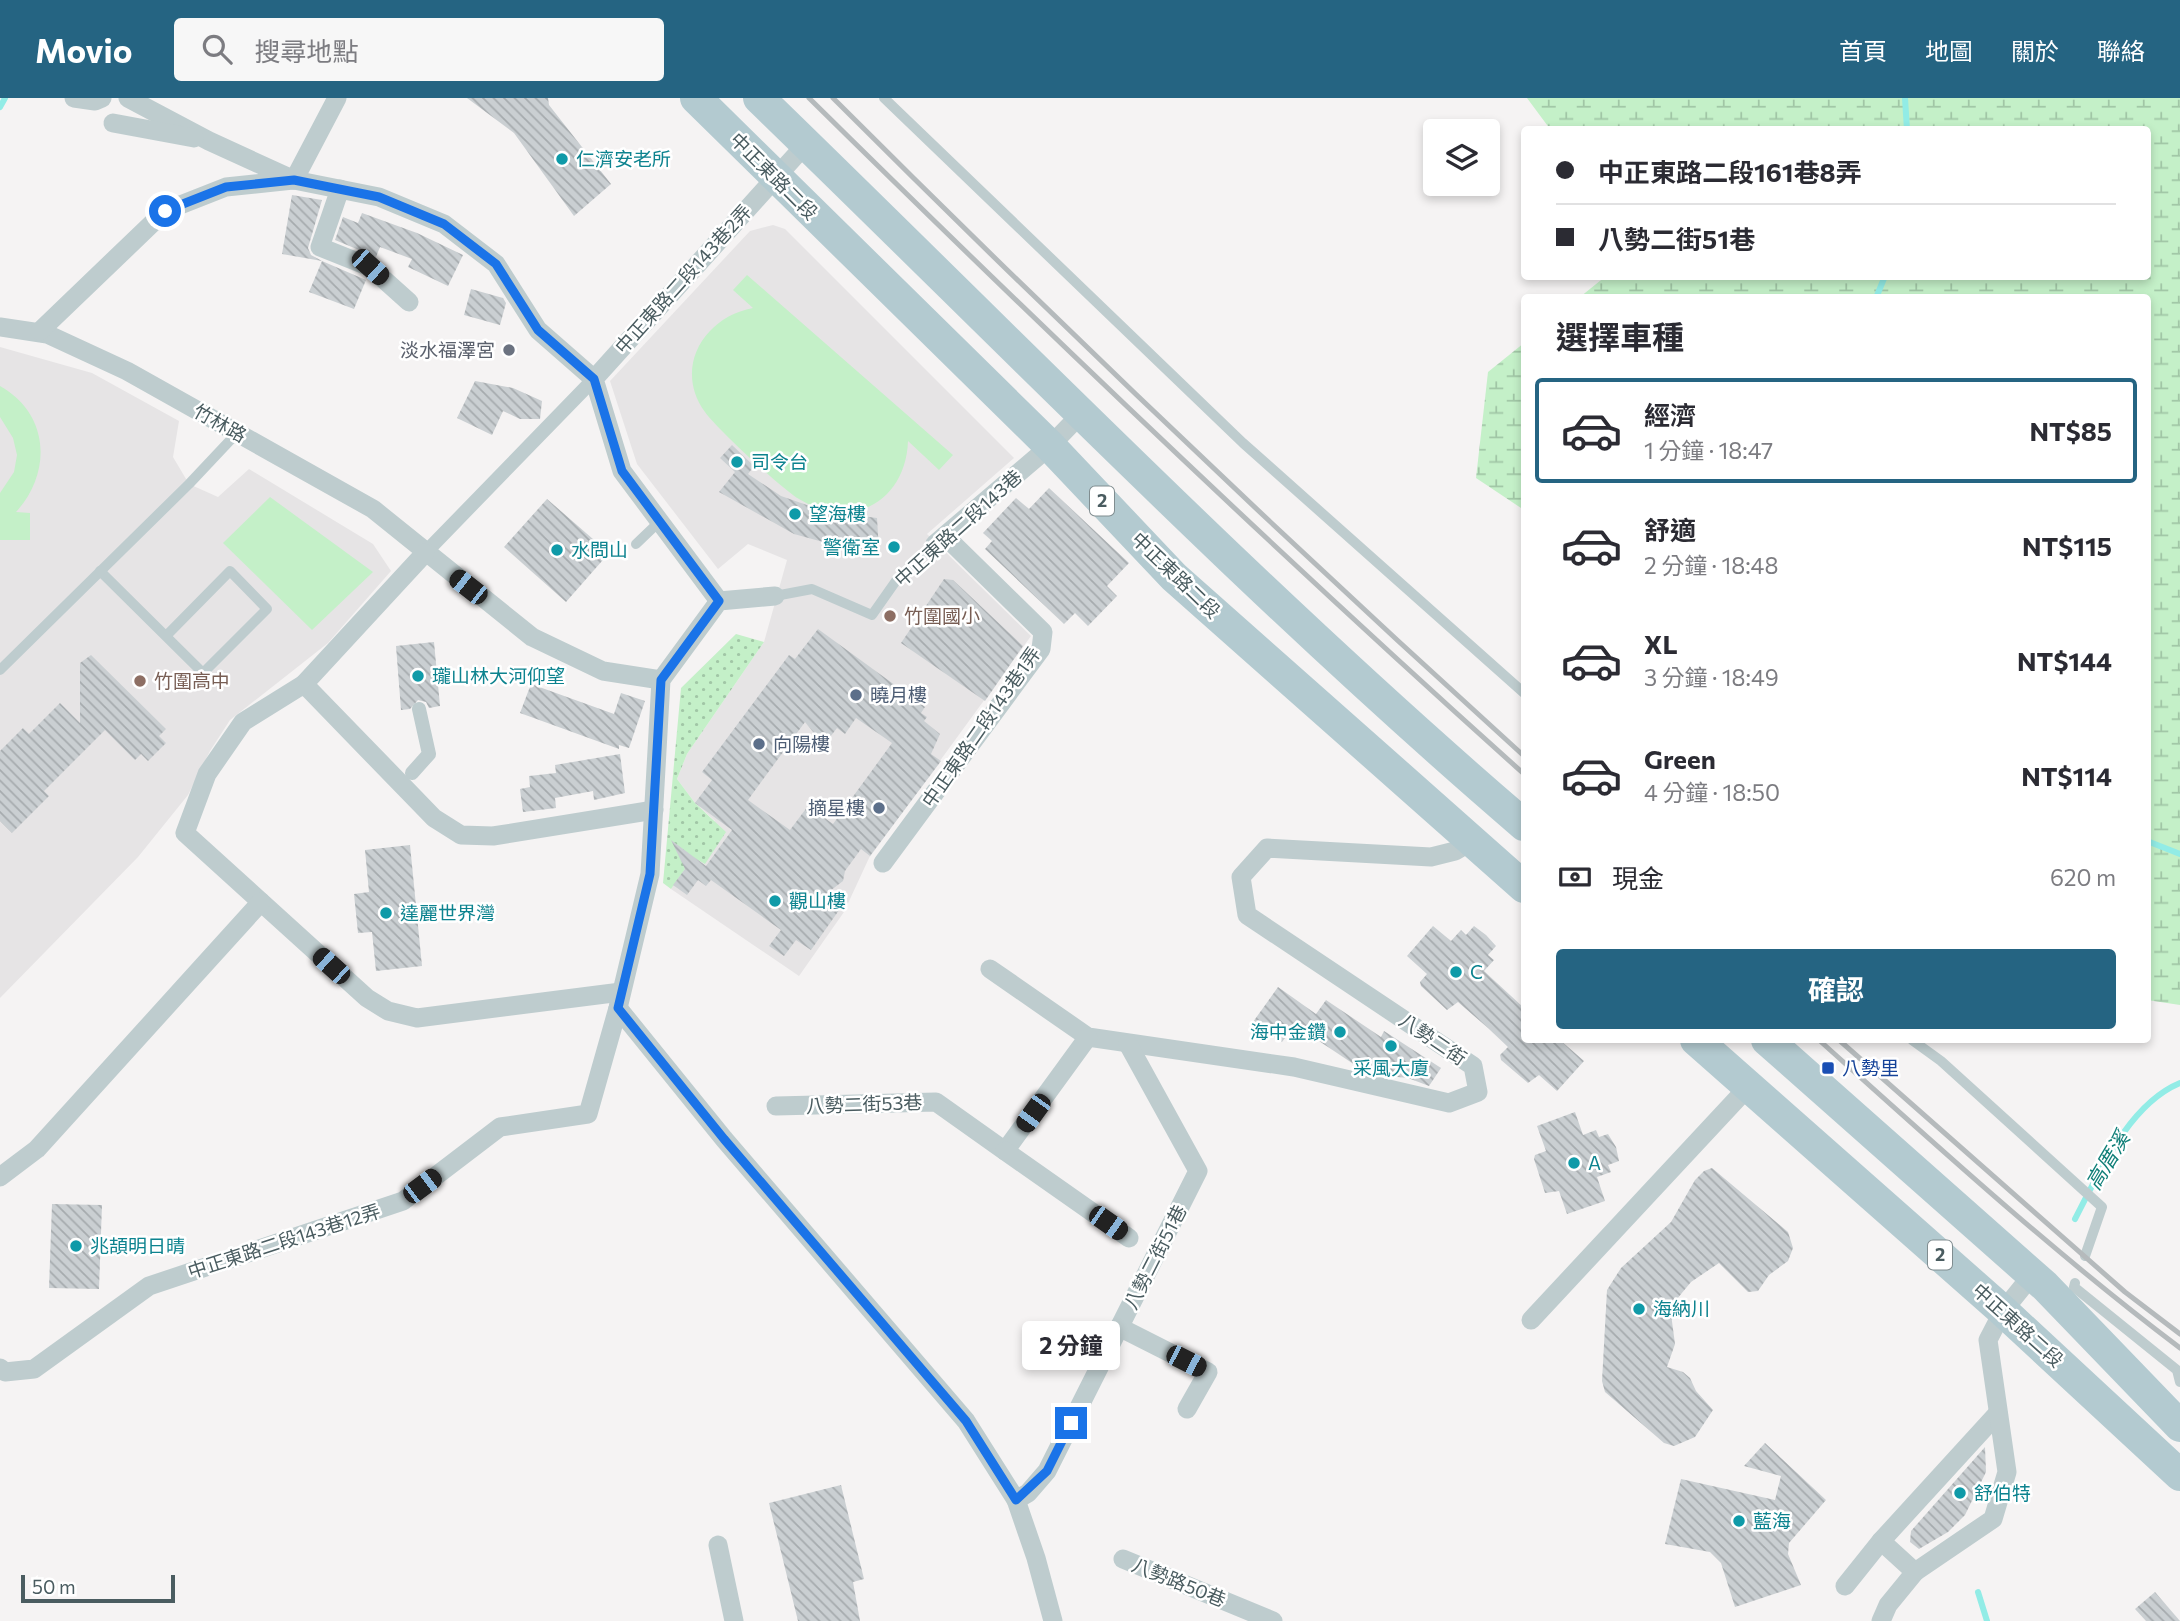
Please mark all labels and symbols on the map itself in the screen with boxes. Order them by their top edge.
street label: 中正東路二段 [726,127,823,224]
place label: 仁濟安老所 [576,147,671,170]
marker: 仁濟安老所 [554,151,570,167]
route start [149,195,181,227]
street label: 中正東路二段143巷2弄 [610,199,756,358]
car [348,245,393,289]
place label: 淡水福澤宮 [400,338,495,361]
marker: 淡水福澤宮 [501,342,517,358]
street label: 竹林路 [190,399,251,446]
place label: 司令台 [751,450,808,473]
marker: 司令台 [729,454,745,470]
street label: 中正東路二段143巷 [889,464,1026,591]
road number: 2 [1090,486,1114,516]
place label: 望海樓 [809,502,866,525]
marker: 望海樓 [787,506,803,522]
street label: 中正東路二段 [1127,527,1225,623]
place label: 警衛室 [823,535,880,558]
place label: 水問山 [571,538,628,561]
marker: 警衛室 [886,539,902,555]
marker: 水問山 [549,542,565,558]
car [445,566,492,608]
place label: 竹圍國小 [904,604,980,627]
marker: 竹圍國小 [882,608,898,624]
street label: 中正東路二段143巷1弄 [917,642,1045,811]
place label: 瓏山林大河仰望 [432,664,565,687]
marker: 瓏山林大河仰望 [410,668,426,684]
place label: 竹圍高中 [154,669,230,692]
marker: 竹圍高中 [132,673,148,689]
place label: 曉月樓 [870,683,927,706]
marker: 曉月樓 [848,687,864,703]
place label: 向陽樓 [773,732,830,755]
marker: 向陽樓 [751,736,767,752]
place label: 摘星樓 [808,796,865,819]
marker: 摘星樓 [871,800,887,816]
place label: 觀山樓 [789,889,846,912]
marker: 觀山樓 [767,893,783,909]
place label: 達麗世界灣 [400,901,495,924]
marker: 達麗世界灣 [378,905,394,921]
car [309,944,354,988]
place label: C [1470,960,1483,983]
marker: C [1448,964,1464,980]
street label: 八勢二街 [1395,1008,1471,1069]
place label: 海中金鑽 [1250,1020,1326,1043]
marker: 海中金鑽 [1332,1024,1348,1040]
marker: 采風大廈 [1383,1038,1399,1054]
place label: 采風大廈 [1353,1056,1429,1079]
place label: 八勢里 [1842,1056,1899,1079]
marker: 八勢里 [1820,1060,1836,1076]
street label: 八勢二街53巷 [805,1090,923,1117]
car [1013,1090,1054,1136]
water label: 高厝溪 [2080,1124,2135,1194]
place label: A [1588,1151,1601,1174]
marker: A [1566,1155,1582,1171]
car [399,1165,446,1207]
street label: 中正東路二段143巷12弄 [185,1199,383,1283]
street label: 八勢二街51巷 [1118,1201,1191,1313]
car [1085,1202,1132,1244]
place label: 兆頡明日晴 [90,1234,185,1257]
marker: 兆頡明日晴 [68,1238,84,1254]
road number: 2 [1928,1240,1952,1270]
street label: 中正東路二段 [1968,1278,2068,1371]
place label: 海納川 [1653,1297,1710,1320]
marker: 海納川 [1631,1301,1647,1317]
callout: 2 分鐘 [1022,1322,1120,1370]
car [1163,1342,1210,1380]
route end [1055,1407,1087,1439]
place label: 舒伯特 [1974,1481,2031,1504]
marker: 舒伯特 [1952,1485,1968,1501]
place label: 藍海 [1753,1509,1791,1532]
marker: 藍海 [1731,1513,1747,1529]
street label: 八勢路50巷 [1129,1552,1230,1611]
scale bar [21,1572,175,1604]

